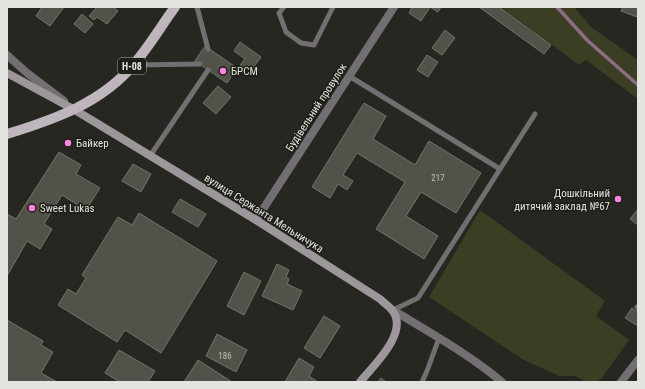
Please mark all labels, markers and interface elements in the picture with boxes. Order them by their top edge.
road number: Н-08 [118,58,146,74]
street label: Будівельний провулок [283,60,350,154]
place label: БРСМ [231,65,258,78]
marker: БРСМ [218,66,228,76]
place label: Байкер [76,137,109,150]
marker: Байкер [63,138,73,148]
street label: вулиця Сержанта Мельничука [202,171,326,255]
house number: 217 [431,173,445,183]
place label: Дошкільний дитячий заклад №67 [514,187,610,213]
marker: Дошкільний дитячий заклад №67 [613,194,623,204]
place label: Sweet Lukas [40,202,95,215]
marker: Sweet Lukas [27,203,37,213]
house number: 186 [218,351,232,361]

